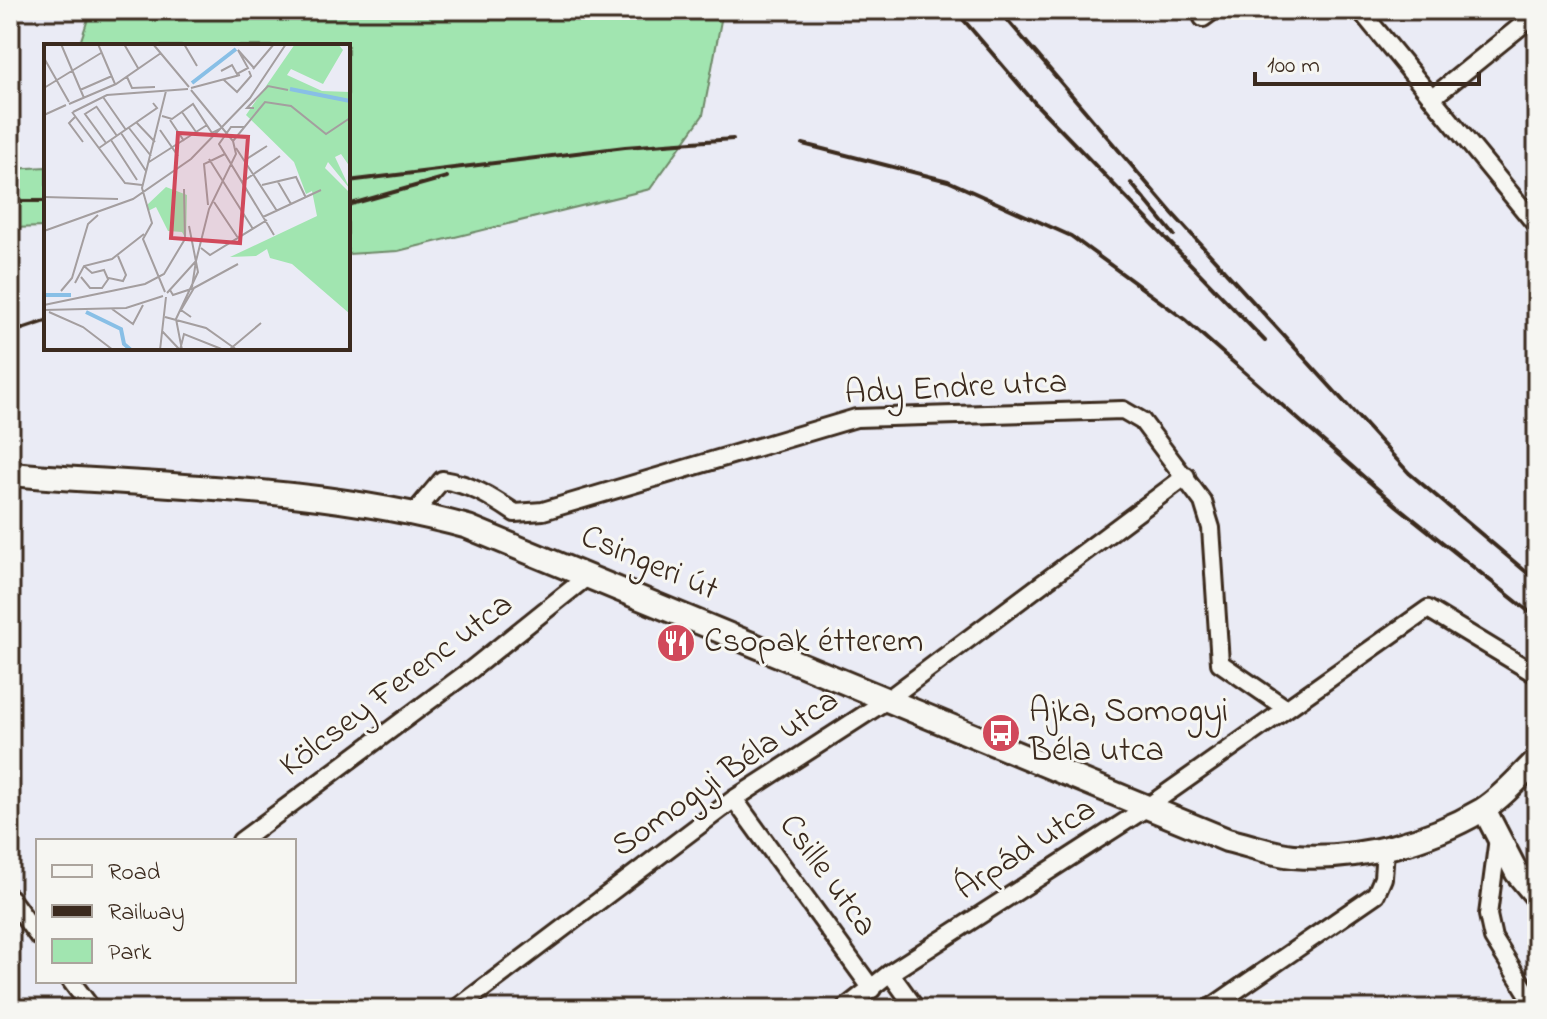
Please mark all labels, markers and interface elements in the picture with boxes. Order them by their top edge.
scale bar [1255,36,1479,86]
inset map [44,44,350,350]
text: 100 m [1267,49,1320,84]
street label: Ady Endre utca [844,358,1068,420]
street label: Csingeri út [572,513,726,615]
street label: Kölcsey Ferenc utca [270,581,524,791]
place label: Csopak étterem [704,618,923,668]
restaurant icon: Csopak étterem [655,622,697,664]
street label: Somogyi Béla utca [602,677,850,871]
place label: Ajka, Somogyi Béla utca [1028,688,1228,777]
bus stop icon: Ajka, Somogyi Béla utca [980,712,1022,754]
street label: Árpád utca [946,786,1106,914]
street label: Csille utca [765,804,889,948]
legend [36,839,296,983]
text: Road [108,856,161,891]
text: Railway [108,896,185,932]
text: Park [108,936,152,971]

